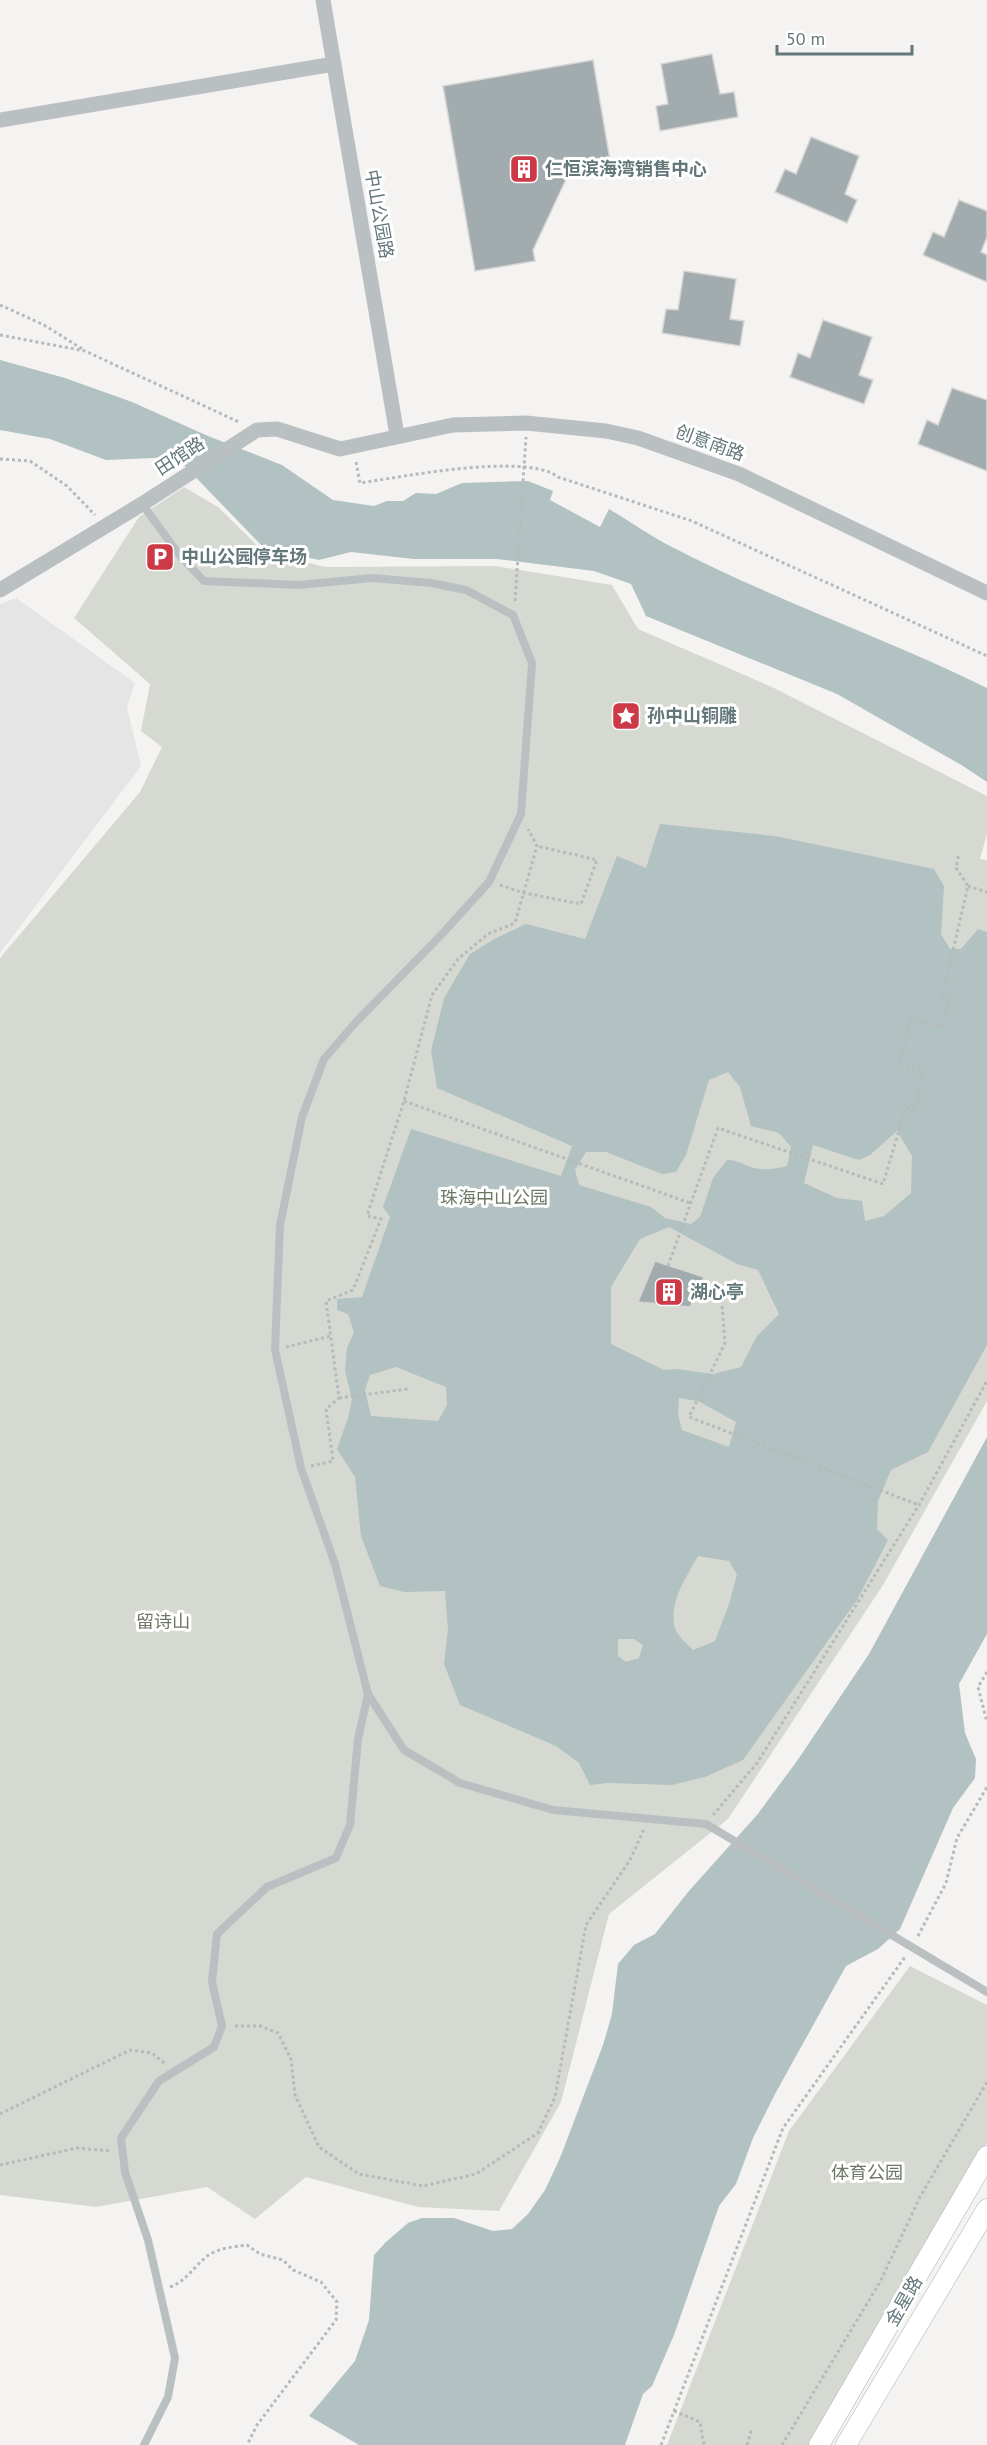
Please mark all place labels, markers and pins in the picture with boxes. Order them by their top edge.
building icon: 仁恒滨海湾销售中心 [508,153,540,185]
place label: 仁恒滨海湾销售中心 [545,157,707,180]
parking icon: 中山公园停车场 [144,541,176,573]
place label: 中山公园停车场 [181,545,307,568]
place icon: 孙中山铜雕 [610,700,642,732]
place label: 孙中山铜雕 [647,704,737,727]
building icon: 湖心亭 [653,1276,685,1308]
place label: 湖心亭 [690,1280,744,1303]

